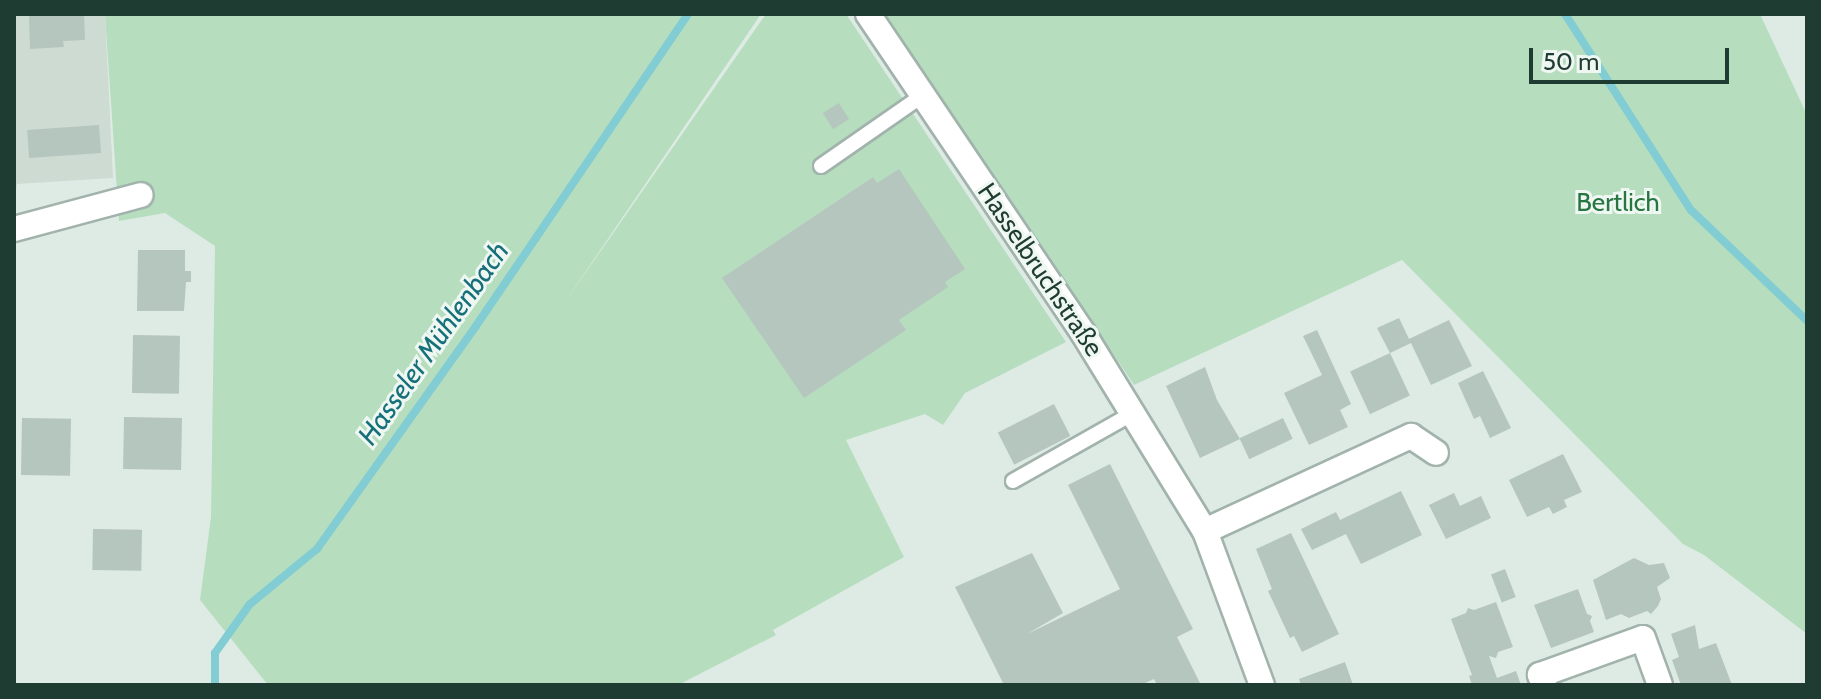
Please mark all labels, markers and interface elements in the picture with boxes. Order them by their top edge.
scale bar [1533,32,1733,82]
text: 50 m [1543,47,1599,76]
street label: Hasselbruchstraße [971,178,1109,362]
park label: Bertlich [1576,187,1660,219]
water label: Hasseler Mühlenbach [350,235,516,451]

